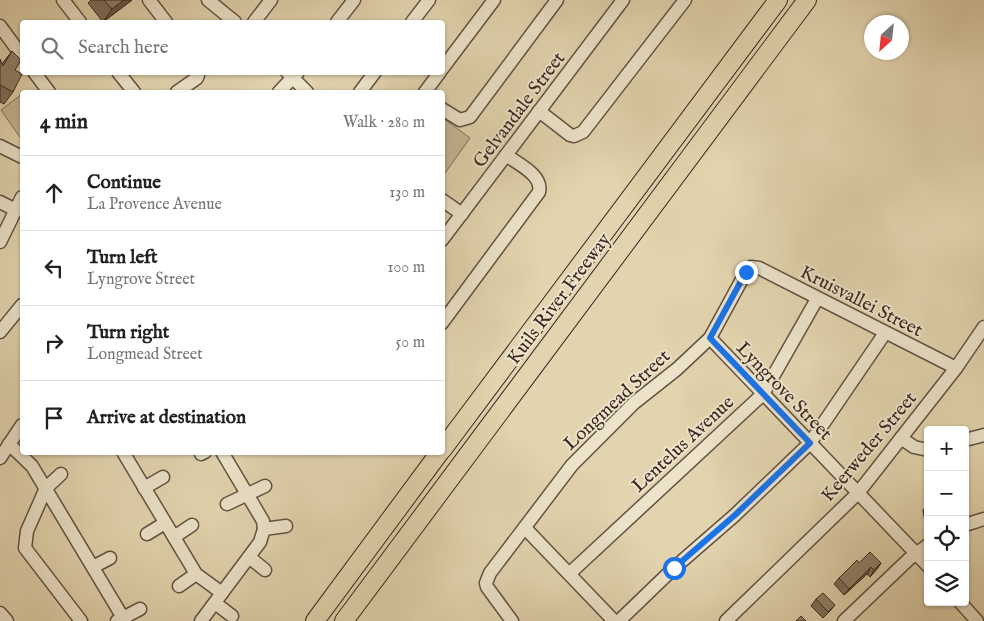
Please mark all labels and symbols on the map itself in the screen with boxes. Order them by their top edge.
north arrow [864,15,909,60]
street label: Gelvandale Street [468,47,571,173]
street label: Kuils River Freeway [502,228,617,370]
route end [735,261,758,284]
street label: Kruisvallei Street [796,261,927,343]
street label: Lyngrove Street [730,337,837,446]
street label: Longmead Street [559,345,676,456]
street label: Keerweder Street [816,387,923,507]
street label: Lentelus Avenue [627,391,740,498]
route start [663,557,686,580]

